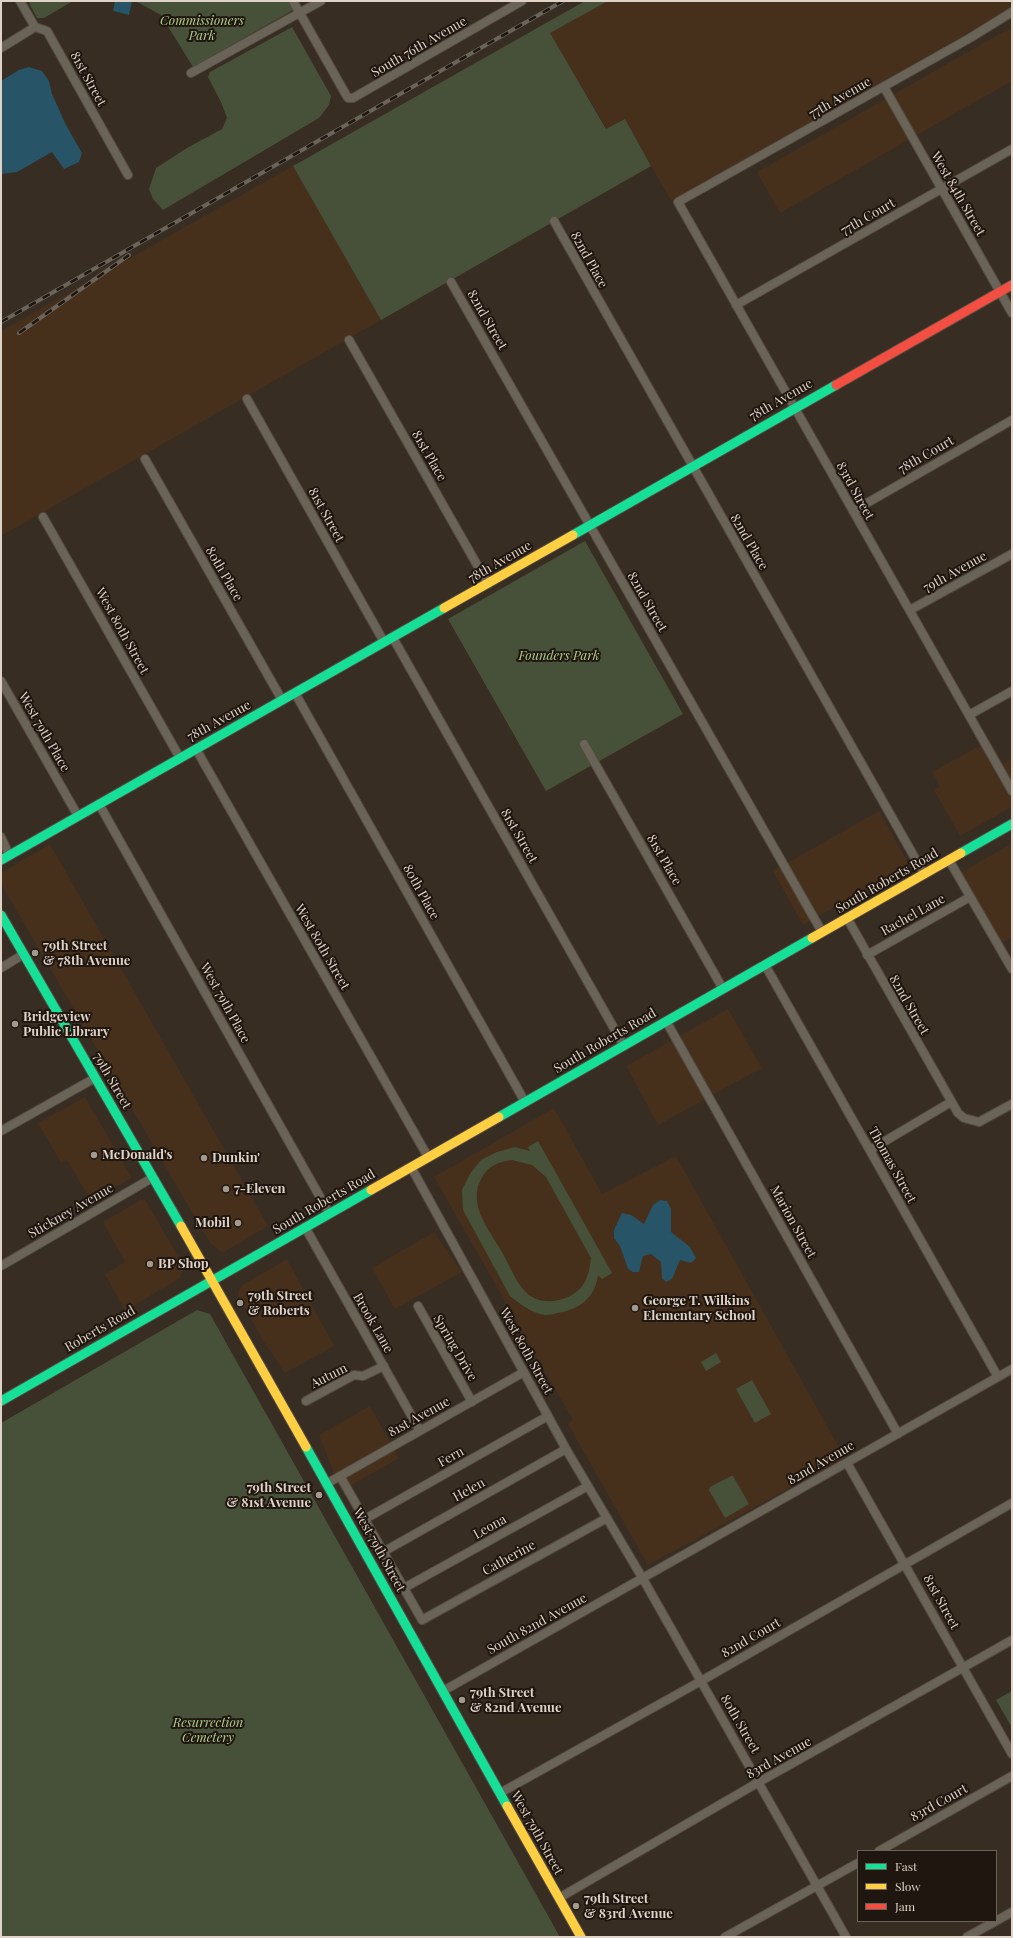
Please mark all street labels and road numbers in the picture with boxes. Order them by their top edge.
street label: South 76th Avenue [369,13,469,81]
street label: 81st Street [67,49,109,109]
street label: 77th Avenue [806,74,874,122]
street label: West 84th Street [928,149,988,239]
street label: 77th Court [838,195,898,239]
street label: 82nd Place [567,229,611,291]
street label: 82nd Street [464,287,510,353]
street label: 78th Avenue [747,376,815,424]
street label: 81st Place [408,428,450,484]
street label: 78th Court [895,433,957,477]
street label: 83rd Street [833,459,877,523]
street label: 81st Street [305,485,347,545]
street label: 82nd Place [727,511,771,573]
street label: 78th Avenue [466,538,534,586]
street label: 80th Place [202,544,246,604]
street label: 79th Avenue [920,548,990,596]
street label: 82nd Street [624,569,670,635]
street label: West 80th Street [92,585,152,677]
street label: West 79th Place [15,690,73,774]
street label: 78th Avenue [184,697,254,745]
street label: 81st Street [497,806,541,866]
street label: 81st Place [643,832,685,888]
street label: South Roberts Road [833,845,941,917]
street label: 80th Place [399,862,443,922]
street label: Rachel Lane [878,891,948,939]
street label: West 80th Street [291,902,353,992]
street label: West 79th Place [197,960,253,1046]
street label: 82nd Street [886,972,932,1038]
street label: South Roberts Road [551,1005,659,1077]
street label: 79th Street [90,1050,134,1112]
street label: Thomas Street [865,1124,919,1206]
street label: South Roberts Road [270,1166,378,1238]
street label: Stickney Avenue [26,1180,116,1242]
street label: Marion Street [767,1183,819,1261]
street label: Brook Lane [350,1290,396,1356]
street label: Roberts Road [62,1303,138,1355]
street label: West 80th Street [496,1305,556,1397]
street label: Spring Drive [430,1312,480,1384]
street label: Autum [308,1360,350,1392]
street label: 81st Avenue [385,1394,453,1440]
street label: 82nd Avenue [785,1438,857,1488]
street label: Fern [435,1444,467,1470]
street label: Helen [450,1475,488,1505]
street label: West 79th Street [350,1505,408,1595]
street label: Leona [471,1512,509,1542]
street label: Catherine [480,1537,538,1579]
street label: 81st Street [920,1572,962,1632]
street label: South 82nd Avenue [484,1590,590,1658]
street label: 82nd Court [719,1615,783,1661]
street label: 80th Street [717,1692,763,1756]
street label: 83rd Avenue [744,1734,814,1782]
street label: 83rd Court [908,1781,970,1825]
street label: West 79th Street [508,1788,566,1878]

